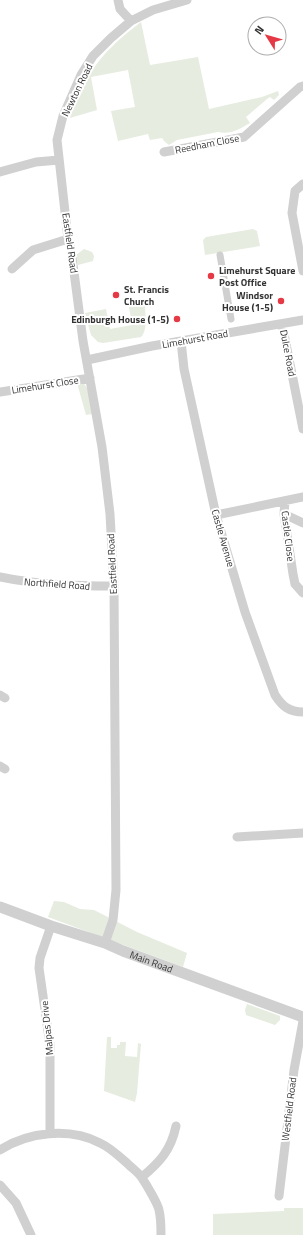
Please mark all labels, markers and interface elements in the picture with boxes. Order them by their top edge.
north arrow [247,16,287,56]
text: N [250,22,268,38]
street label: Newton Road [58,61,96,119]
street label: Reedham Close [174,130,240,158]
street label: Eastfield Road [58,212,82,274]
place label: Limehurst Square Post Office [219,263,295,290]
marker: Limehurst Square Post Office [206,271,216,281]
place label: St. Francis Church [124,282,169,309]
place label: Windsor House (1-5) [222,288,273,315]
marker: St. Francis Church [111,290,121,300]
marker: Windsor House (1-5) [276,296,286,306]
place label: Edinburgh House (1-5) [71,312,169,327]
marker: Edinburgh House (1-5) [172,314,182,324]
street label: Limehurst Road [161,326,229,352]
street label: Dulce Road [276,328,300,378]
street label: Limehurst Close [10,372,80,398]
street label: Castle Avenue [208,507,238,569]
street label: Castle Close [277,510,299,562]
street label: Eastfield Road [103,533,121,595]
street label: Northfield Road [23,574,91,594]
street label: Main Road [128,947,175,976]
street label: Malpas Drive [37,1000,57,1056]
street label: Westfield Road [278,1076,300,1142]

